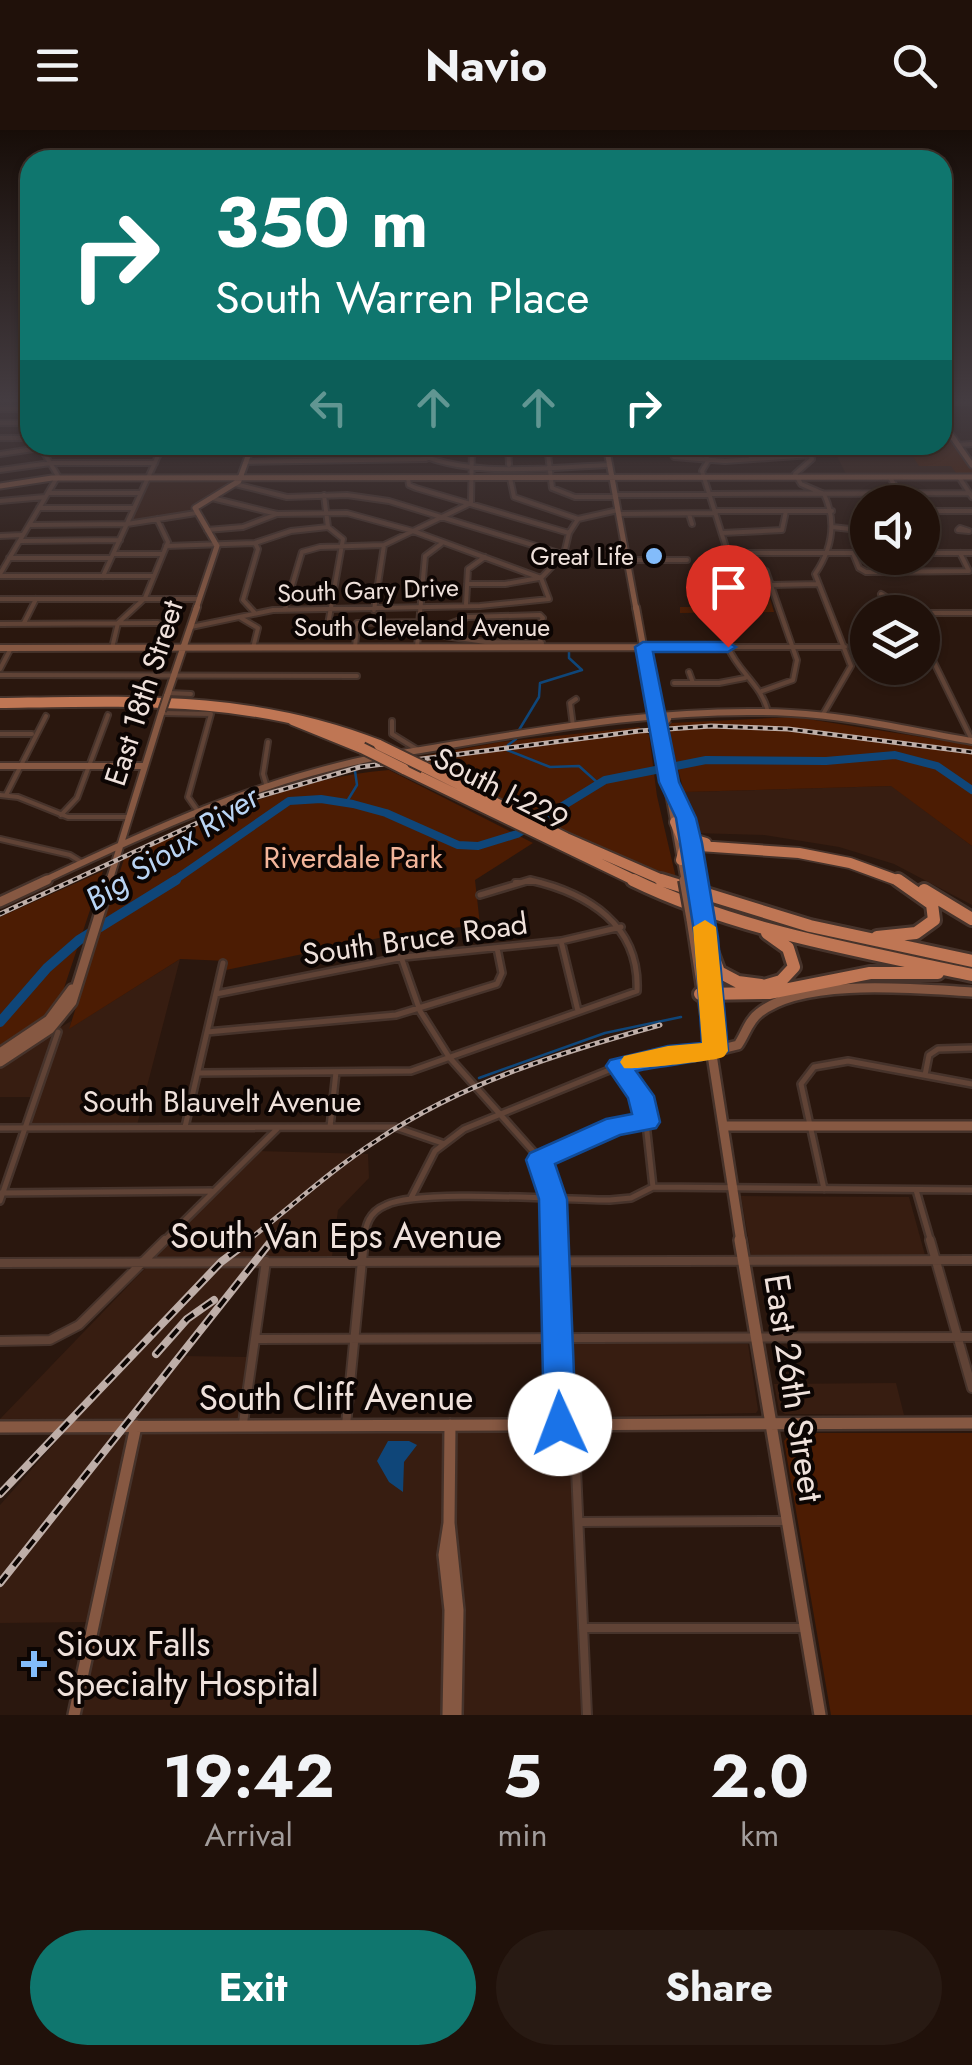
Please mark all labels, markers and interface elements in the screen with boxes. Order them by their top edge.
text: Navio [425,33,547,98]
icon: menu [30,38,85,93]
icon: search [887,38,942,93]
text: 350 m [215,172,428,273]
icon: right [50,190,180,320]
text: South Warren Place [215,265,589,330]
icon: left [301,380,356,435]
icon: ahead [406,380,461,435]
icon: ahead [511,380,566,435]
icon: right [616,380,671,435]
map controls [850,485,940,685]
button: sound [850,485,940,575]
place label: Great Life [530,538,634,574]
marker: Great Life [643,545,665,567]
pin [686,545,771,648]
icon: arrive [701,560,756,615]
street label: South Gary Drive [276,569,460,611]
street label: East 18th Street [93,594,194,791]
button: layers [850,595,940,685]
street label: South Cleveland Avenue [294,609,550,645]
street label: South I-229 [427,736,576,841]
water label: Big Sioux River [76,773,270,921]
park label: Riverdale Park [263,836,444,879]
street label: South Bruce Road [300,901,530,976]
street label: South Blauvelt Avenue [82,1080,362,1123]
street label: South Van Eps Avenue [170,1211,502,1261]
street label: East 26th Street [751,1271,837,1506]
position arrow [508,1372,612,1476]
street label: South Cliff Avenue [199,1373,473,1423]
place label: Sioux Falls Specialty Hospital [56,1619,319,1709]
marker: Sioux Falls Specialty Hospital [21,1651,47,1677]
text: 19:42 [163,1733,334,1820]
text: 5 [503,1733,542,1820]
text: 2.0 [711,1733,809,1820]
text: Arrival [205,1812,293,1858]
text: min [497,1812,547,1858]
text: km [740,1812,779,1858]
button: Exit [30,1930,476,2045]
button: Share [496,1930,942,2045]

